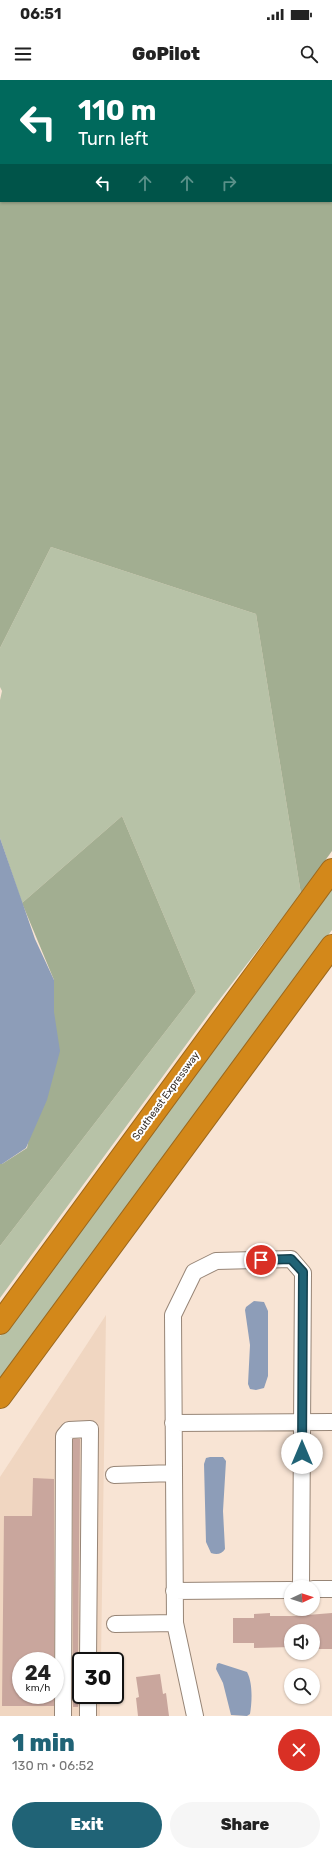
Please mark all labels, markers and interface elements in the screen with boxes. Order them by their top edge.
text: 06:51 [20,5,61,23]
icon: menu [12,43,34,65]
text: GoPilot [132,43,200,65]
icon: search [298,43,320,65]
text: 110 m [78,94,156,127]
icon: left [12,96,64,148]
text: Turn left [78,128,148,150]
icon: left [92,172,114,194]
icon: ahead [134,172,156,194]
icon: ahead [176,172,198,194]
icon: right [218,172,240,194]
street label: Southeast Expressway [130,1049,202,1142]
pin [244,1243,278,1277]
icon: arrive [250,1249,272,1271]
position arrow [281,1432,323,1474]
north arrow [284,1580,320,1616]
map controls [284,1580,320,1704]
button: sound [284,1624,320,1660]
speed limit sign: 30 [72,1652,124,1704]
text: 24 [25,1661,51,1685]
button: search [284,1668,320,1704]
text: km/h [26,1682,50,1694]
text: 1 min [12,1729,75,1757]
button: close [278,1729,320,1771]
text: 130 m · 06:52 [12,1758,94,1773]
button: Exit [12,1802,162,1848]
button: Share [170,1802,320,1848]

